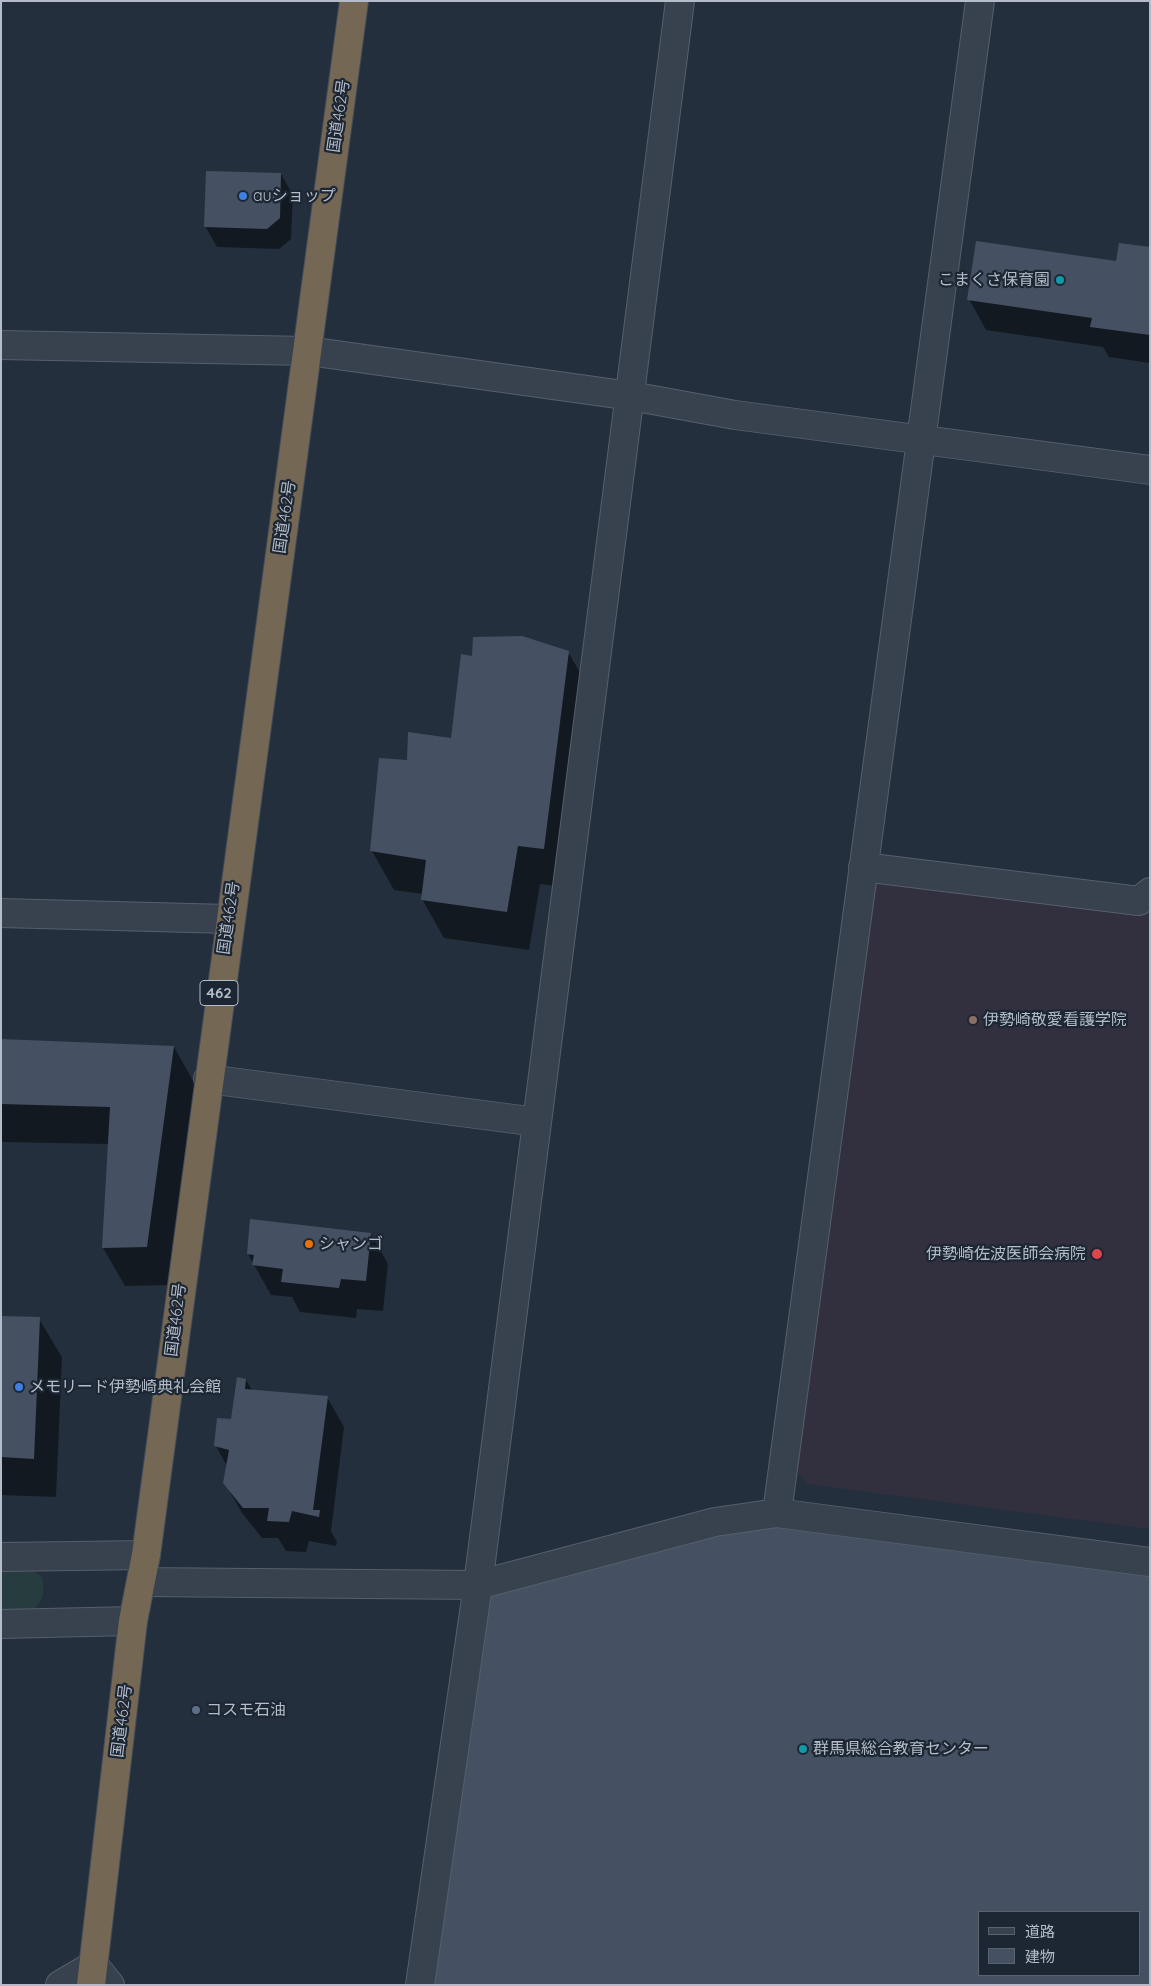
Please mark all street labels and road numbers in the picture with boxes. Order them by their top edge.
street label: 国道462号 [324,78,354,154]
street label: 国道462号 [270,479,300,555]
street label: 国道462号 [214,880,244,956]
road number: 462 [200,980,238,1006]
street label: 国道462号 [162,1282,190,1358]
street label: 国道462号 [108,1683,136,1759]

